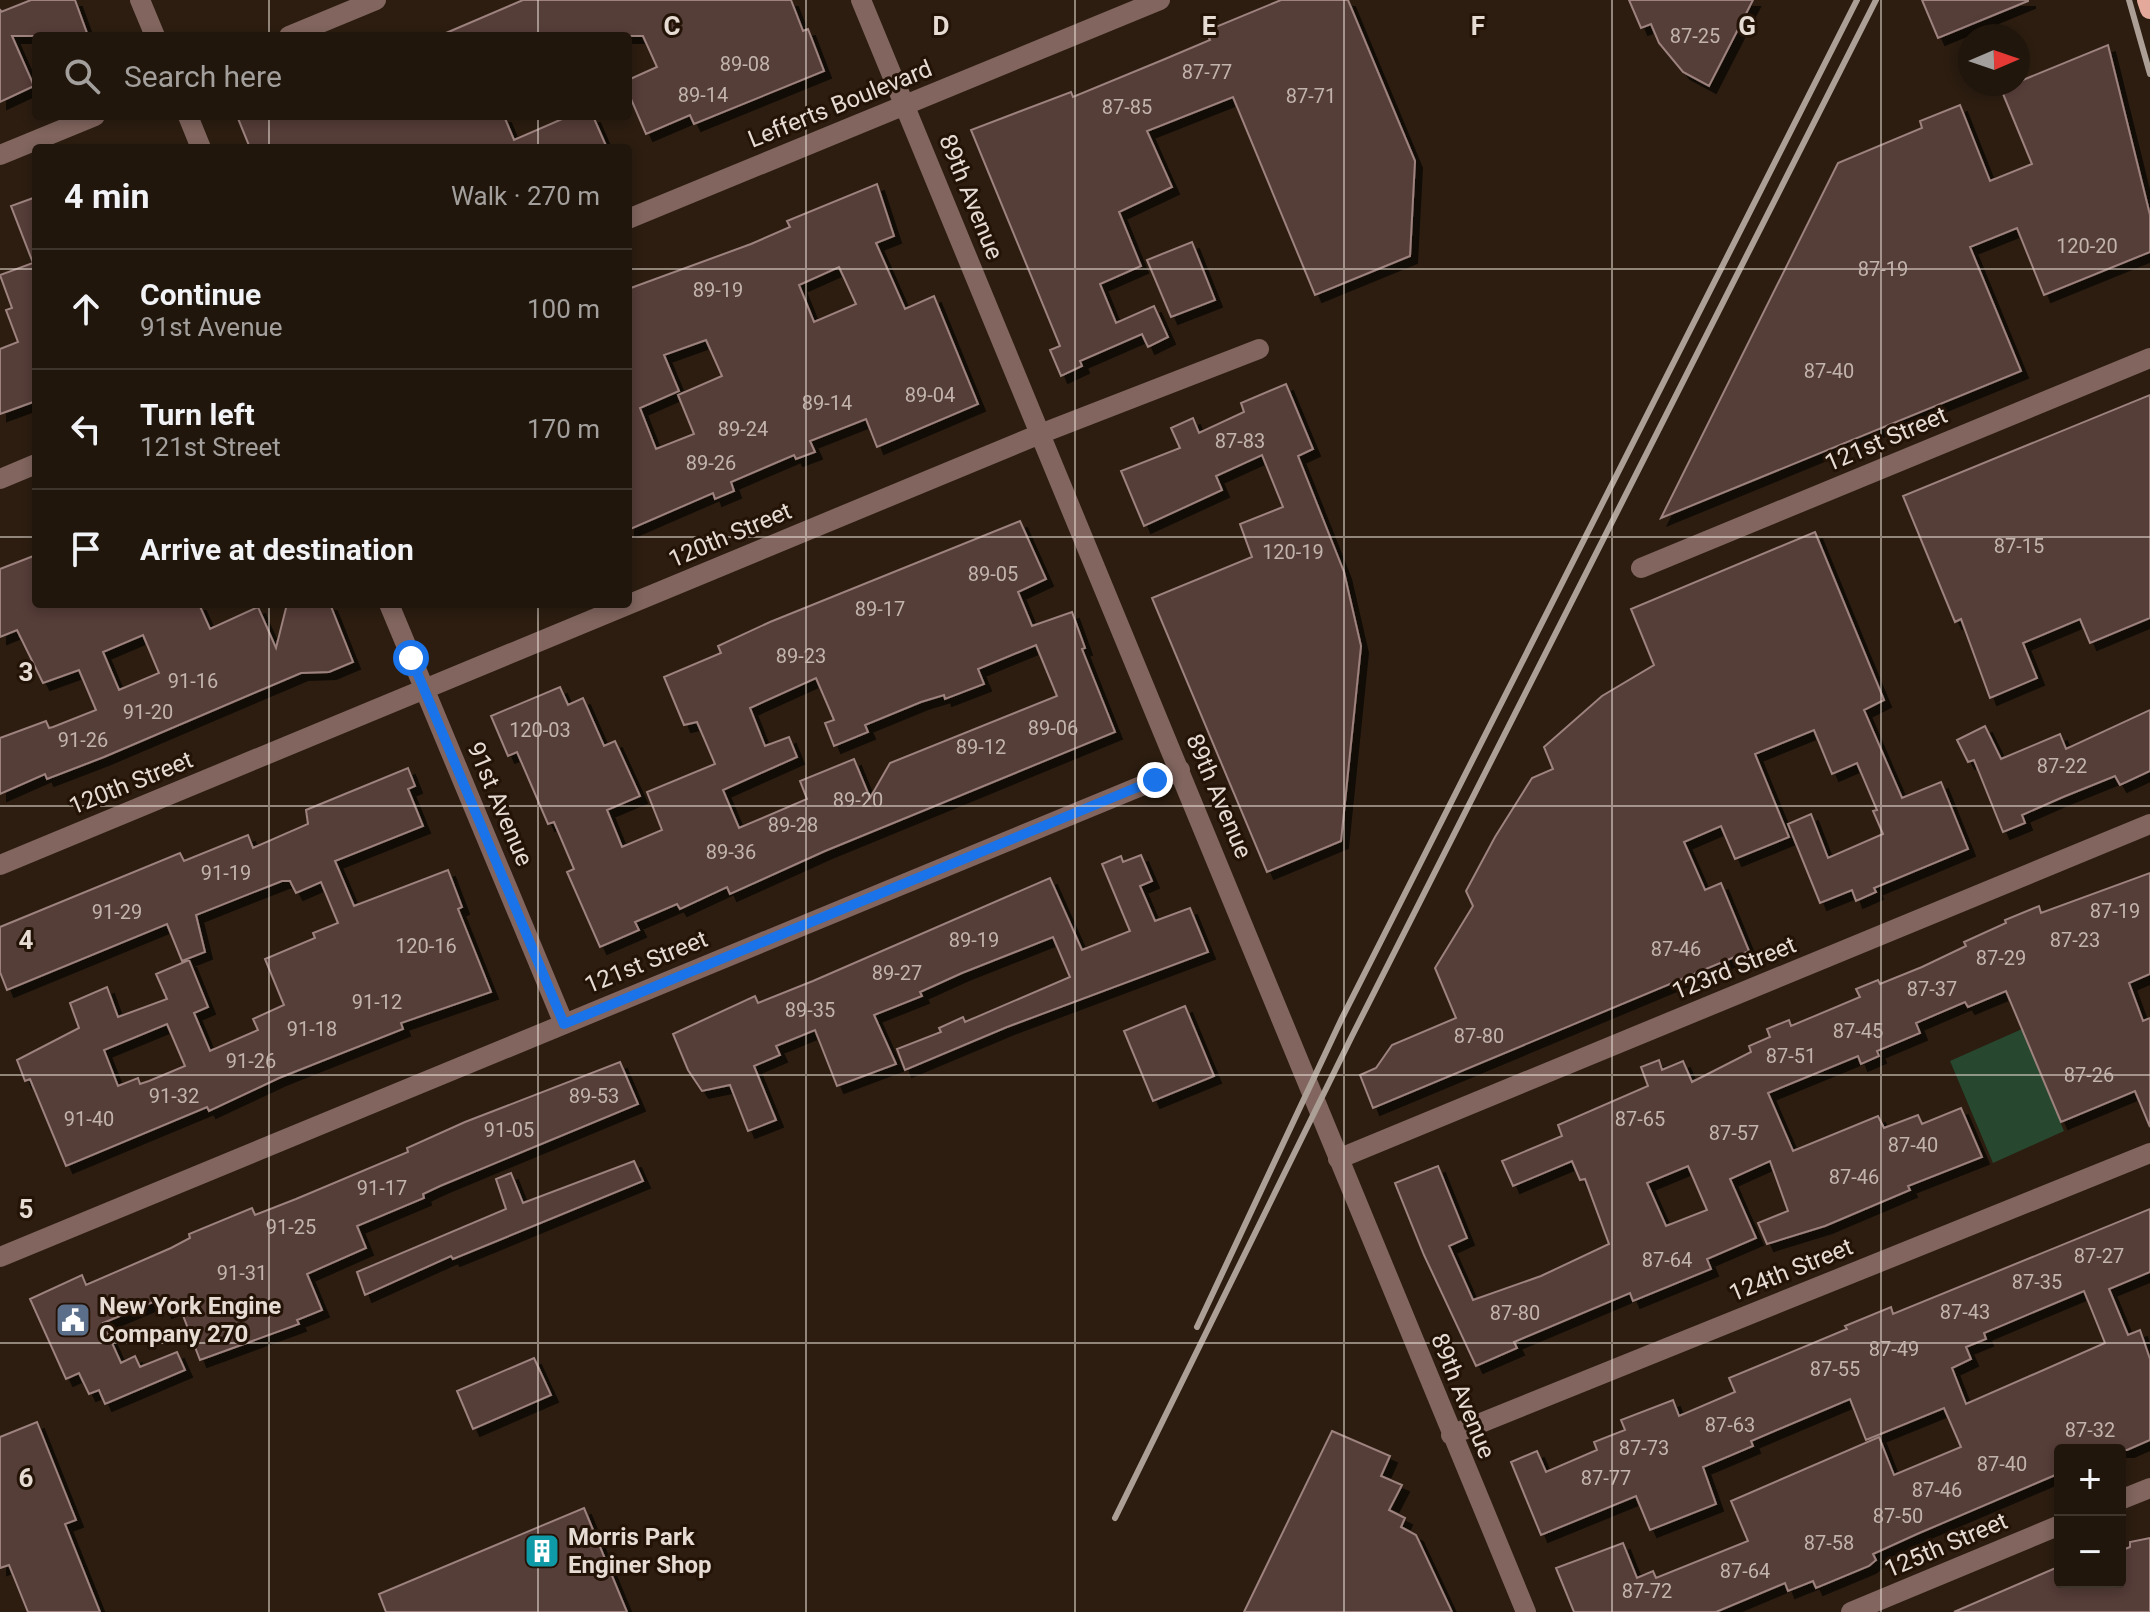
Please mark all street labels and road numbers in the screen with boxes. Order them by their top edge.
street label: Lefferts Boulevard [744,54,936,154]
street label: 89th Avenue [933,130,1009,264]
street label: 121st Street [1821,401,1951,477]
street label: 120th Street [664,497,796,573]
street label: 89th Avenue [1180,730,1258,862]
street label: 91st Avenue [461,738,539,870]
street label: 120th Street [65,745,197,820]
street label: 121st Street [580,925,712,999]
street label: 123rd Street [1668,930,1800,1006]
street label: 124th Street [1725,1232,1857,1307]
street label: 89th Avenue [1425,1329,1501,1463]
street label: 125th Street [1880,1507,2012,1583]

